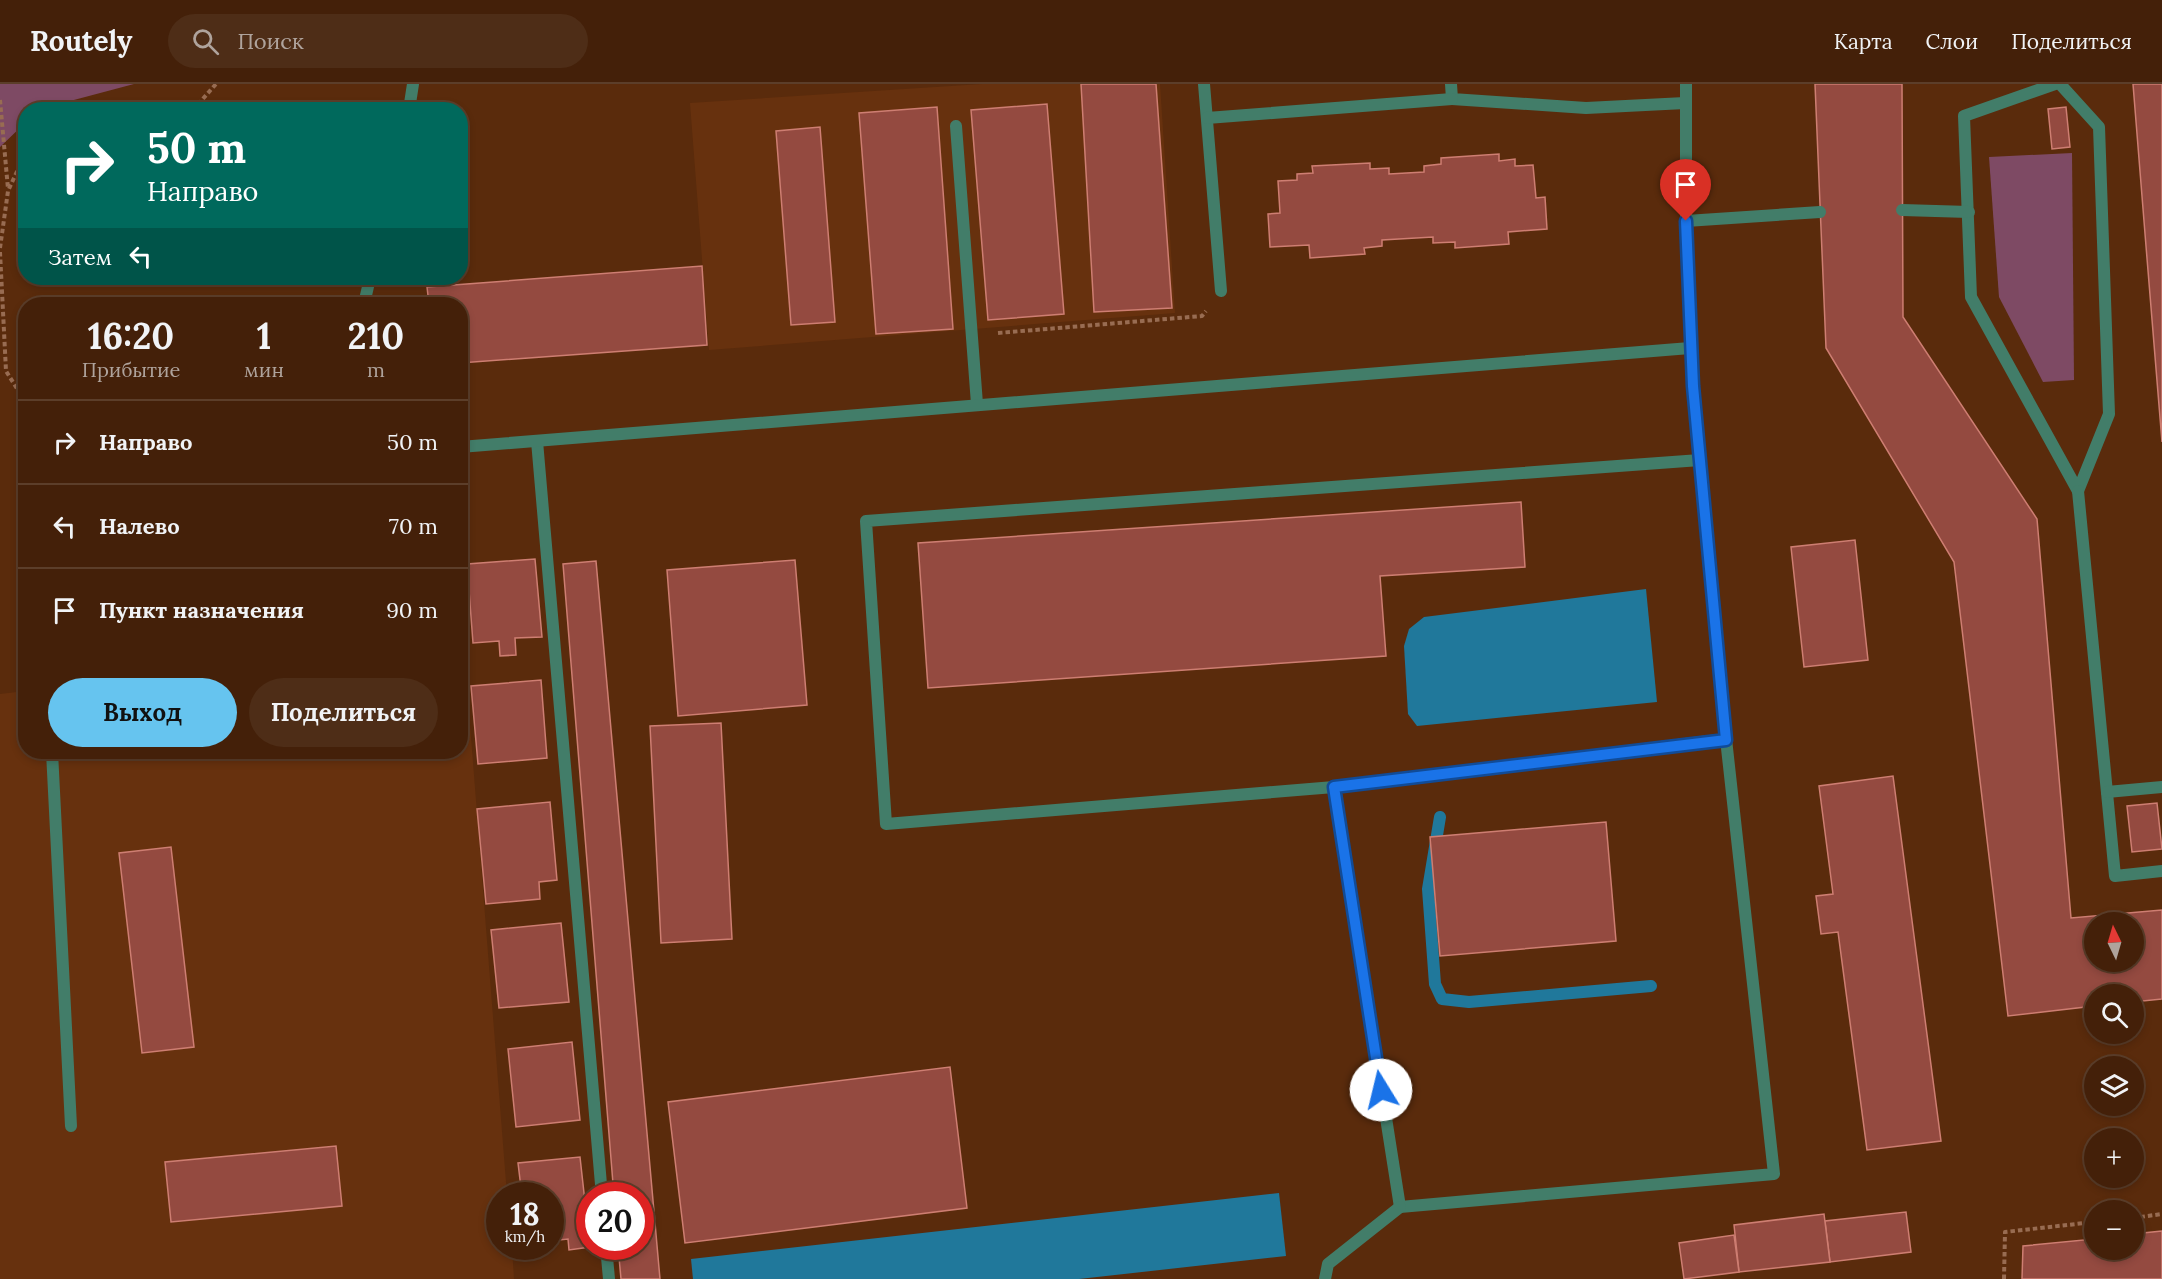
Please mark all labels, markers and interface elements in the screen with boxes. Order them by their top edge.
search box [168,14,588,68]
text: Routely [30,23,132,59]
icon: search [189,25,222,58]
text: Поиск [237,27,304,55]
text: Карта [1834,28,1893,55]
text: Слои [1926,28,1978,55]
text: Поделиться [2011,28,2132,55]
text: 50 m [147,121,246,175]
icon: right [48,126,126,204]
pin [1660,159,1711,221]
icon: arrive [1669,168,1702,201]
text: Направо [147,174,258,208]
icon: left [124,240,157,273]
text: Затем [48,243,112,271]
text: 16:20 [88,313,174,359]
text: 1 [257,313,271,359]
text: 210 [348,313,404,359]
text: Прибытие [82,357,180,382]
text: мин [244,357,284,382]
text: m [367,357,385,382]
icon: right [48,426,81,459]
text: Направо [99,428,193,456]
text: 50 m [387,428,438,456]
icon: left [48,510,81,543]
text: Налево [99,512,180,540]
text: 70 m [389,512,438,540]
icon: arrive [48,594,81,627]
text: Пункт назначения [99,596,304,624]
text: 90 m [386,596,438,624]
button: Выход [48,678,237,747]
button: Поделиться [249,678,438,747]
north arrow [2084,912,2144,972]
map controls [2084,912,2144,1260]
button: search [2084,984,2144,1044]
button: layers [2084,1056,2144,1116]
position arrow [1349,1058,1413,1122]
button: + [2084,1128,2144,1188]
speed limit sign: 20 [576,1182,654,1260]
text: 18 [510,1195,540,1233]
button: − [2084,1200,2144,1260]
text: km/h [505,1227,545,1246]

